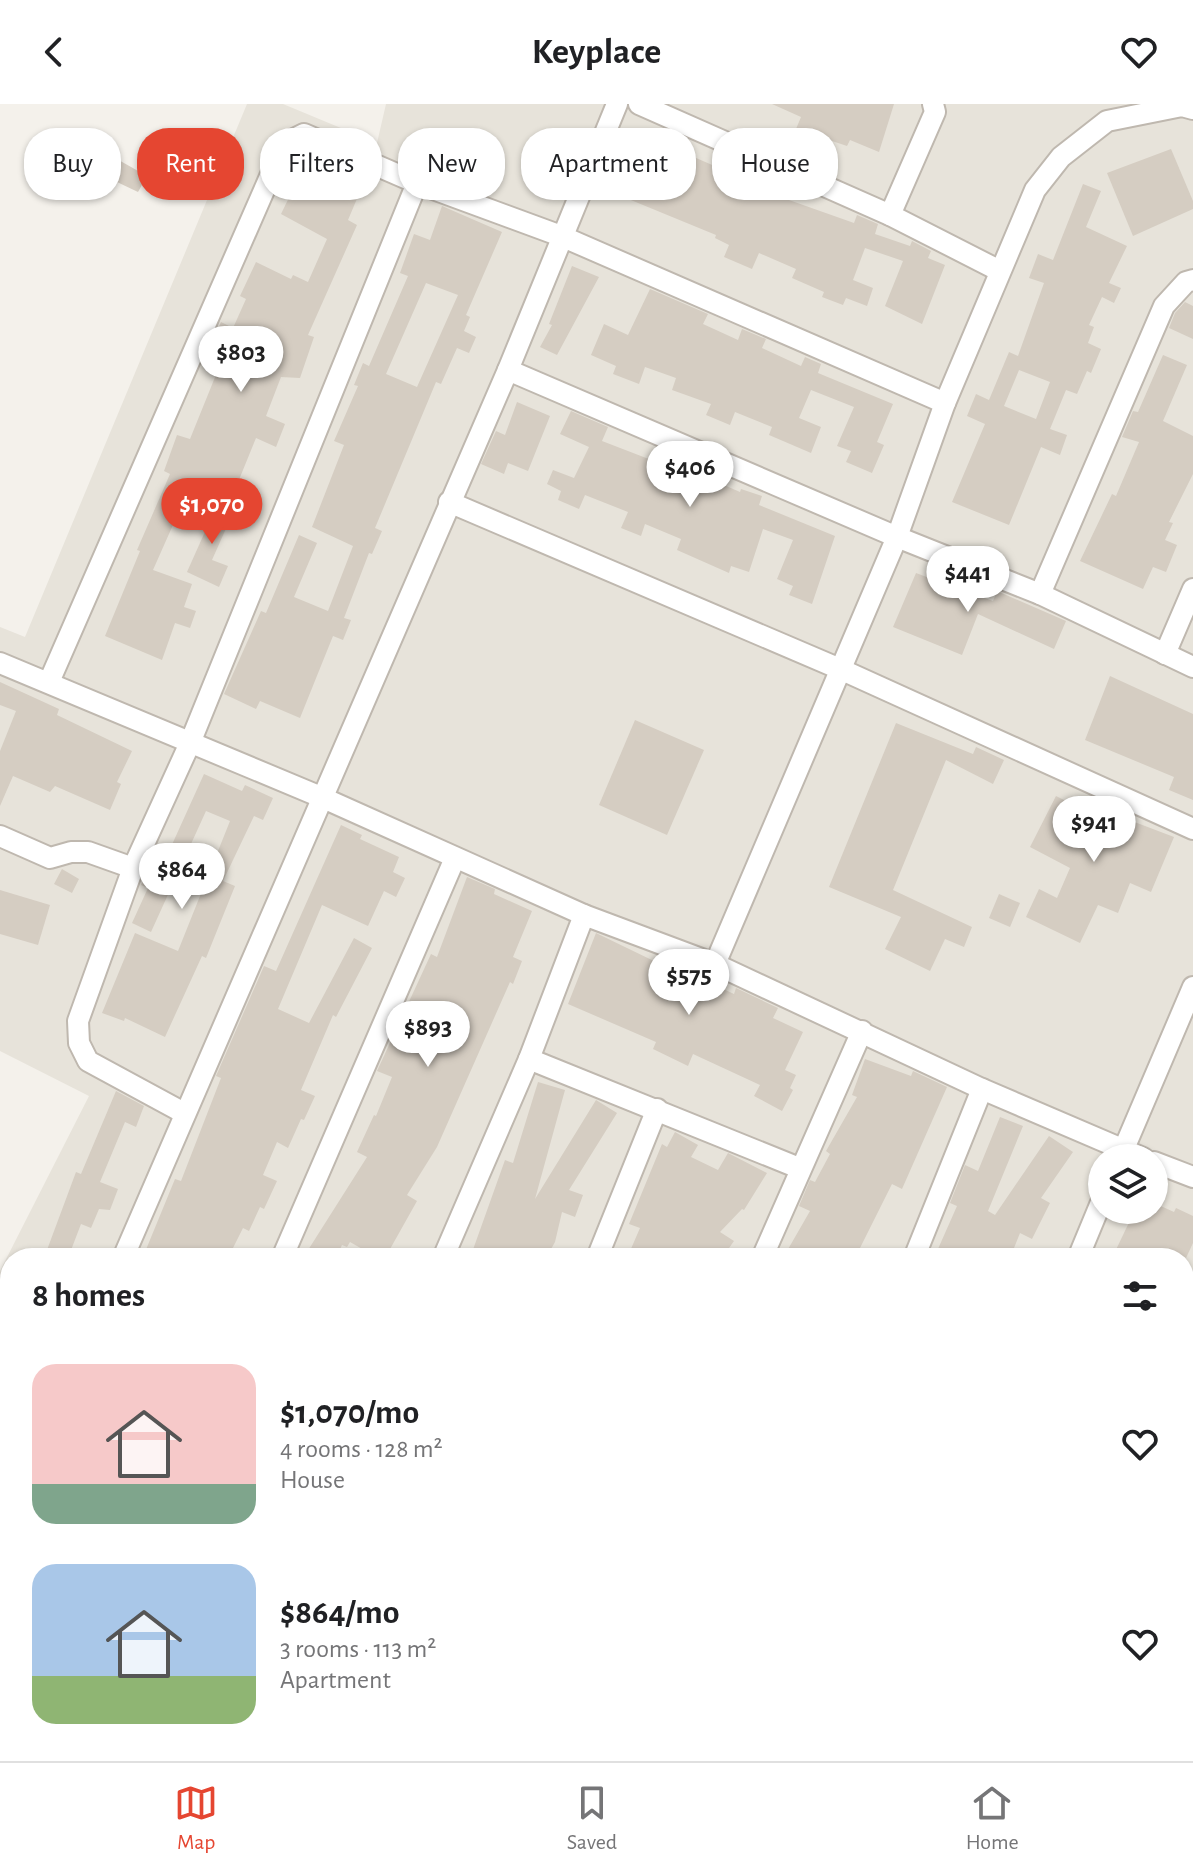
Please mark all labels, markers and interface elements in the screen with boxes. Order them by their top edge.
icon: back [32,30,76,74]
icon: heart [1117,30,1161,74]
text: Keyplace [532,34,661,70]
chip: Buy [24,128,121,200]
chip: Rent [137,128,244,200]
chip: Filters [260,128,382,200]
chip: New [398,128,505,200]
chip: Apartment [521,128,696,200]
chip: House [712,128,838,200]
pin: $803 [194,326,288,394]
text: $803 [216,339,266,365]
pin: $406 [643,441,737,509]
text: $406 [665,454,715,480]
pin: $1,070 [147,478,277,546]
text: $1,070 [179,491,245,517]
pin: $441 [921,546,1015,614]
text: $441 [944,559,992,585]
pin: $941 [1047,796,1141,864]
text: $941 [1071,809,1117,835]
pin: $864 [135,843,229,911]
text: $864 [157,856,207,882]
pin: $575 [642,949,736,1017]
text: $575 [666,962,712,988]
pin: $893 [381,1001,475,1069]
text: $893 [404,1014,452,1040]
map controls [1088,1144,1168,1224]
button: layers [1088,1144,1168,1224]
icon: filters [1118,1274,1162,1318]
text: 8 homes [32,1279,145,1313]
icon: home [96,1396,192,1492]
text: $1,070/mo [280,1396,419,1430]
icon: heart [1118,1422,1162,1466]
text: 4 rooms · 128 m² [280,1436,443,1462]
text: House [280,1467,345,1493]
icon: home [96,1596,192,1692]
text: $864/mo [280,1596,399,1630]
icon: heart [1118,1622,1162,1666]
text: 3 rooms · 113 m² [280,1636,436,1662]
text: Apartment [280,1667,391,1693]
tab: Map [174,1781,218,1855]
tab: Saved [567,1781,617,1855]
tab: Home [966,1781,1019,1855]

